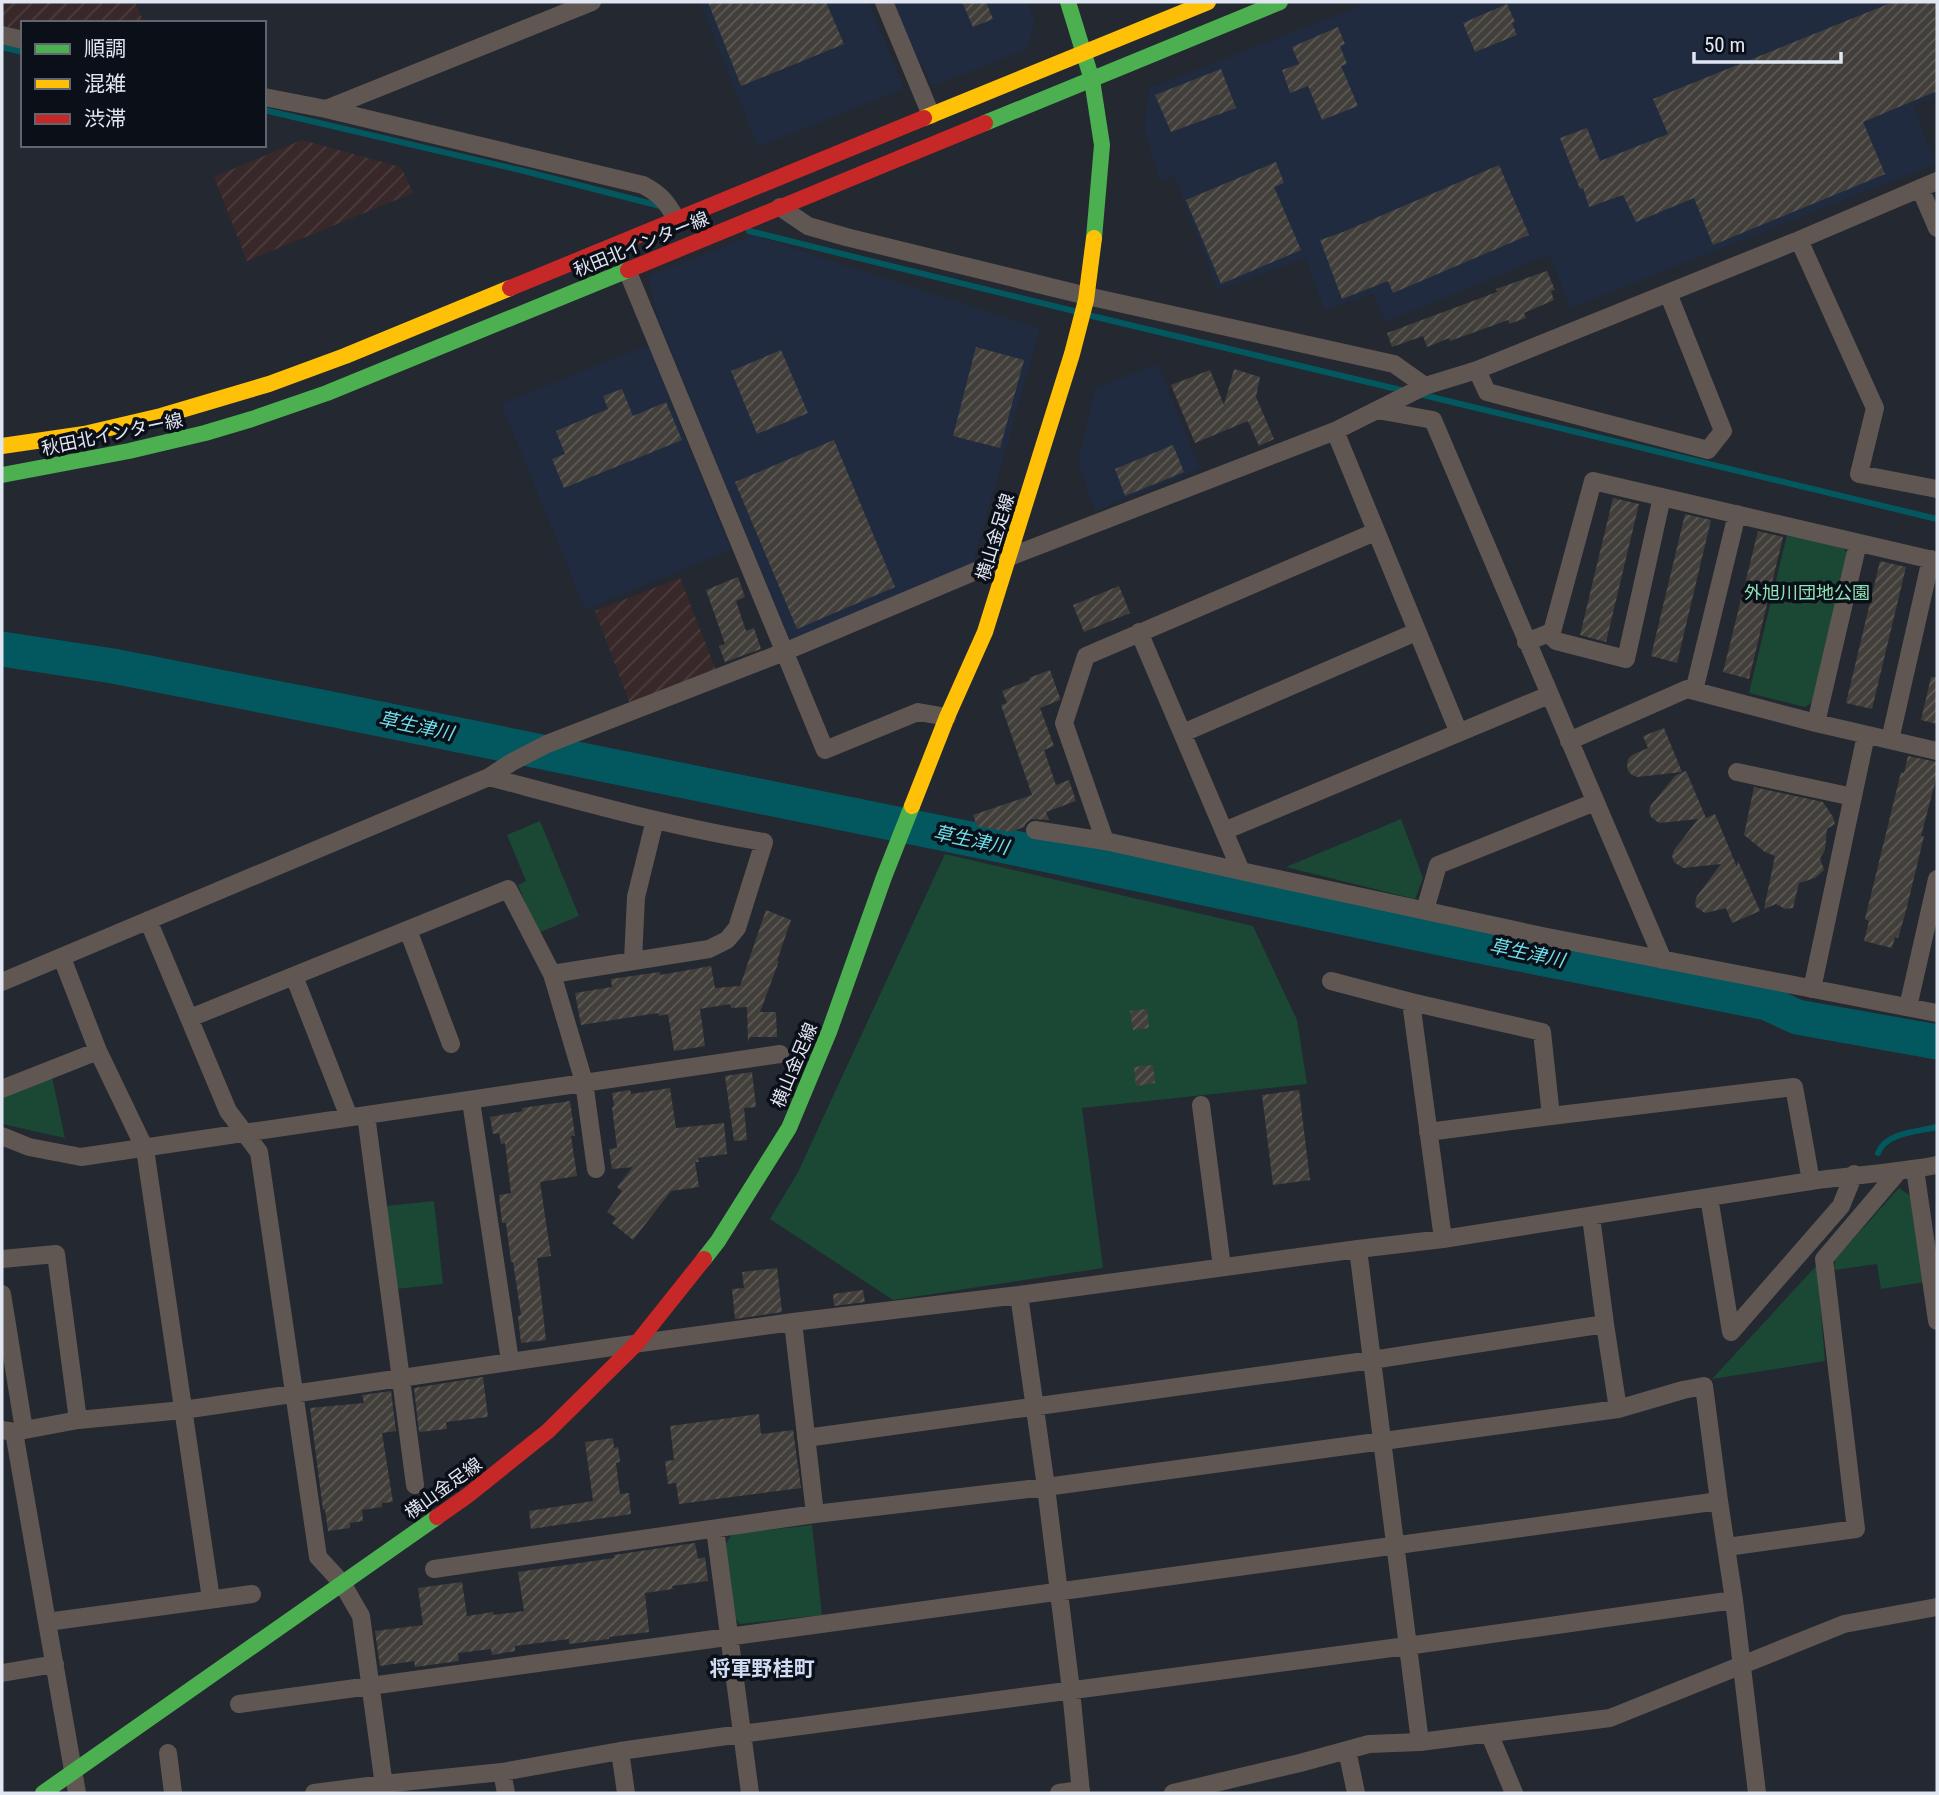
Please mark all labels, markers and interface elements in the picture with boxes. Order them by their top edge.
legend [21,21,266,147]
scale bar [1694,21,1841,65]
text: 50 m [1704,33,1745,57]
text: 順調 [84,37,126,61]
text: 混雑 [84,72,126,96]
text: 渋滞 [84,107,126,131]
street label: 秋田北インター線 [570,207,712,281]
street label: 秋田北インター線 [39,409,185,459]
street label: 横山金足線 [972,491,1018,583]
park label: 外旭川団地公園 [1744,582,1870,603]
water label: 草生津川 [376,707,458,746]
water label: 草生津川 [931,821,1013,860]
water label: 草生津川 [1487,934,1569,973]
street label: 横山金足線 [767,1019,821,1111]
street label: 横山金足線 [400,1453,486,1523]
district label: 将軍野桂町 [710,1657,815,1681]

